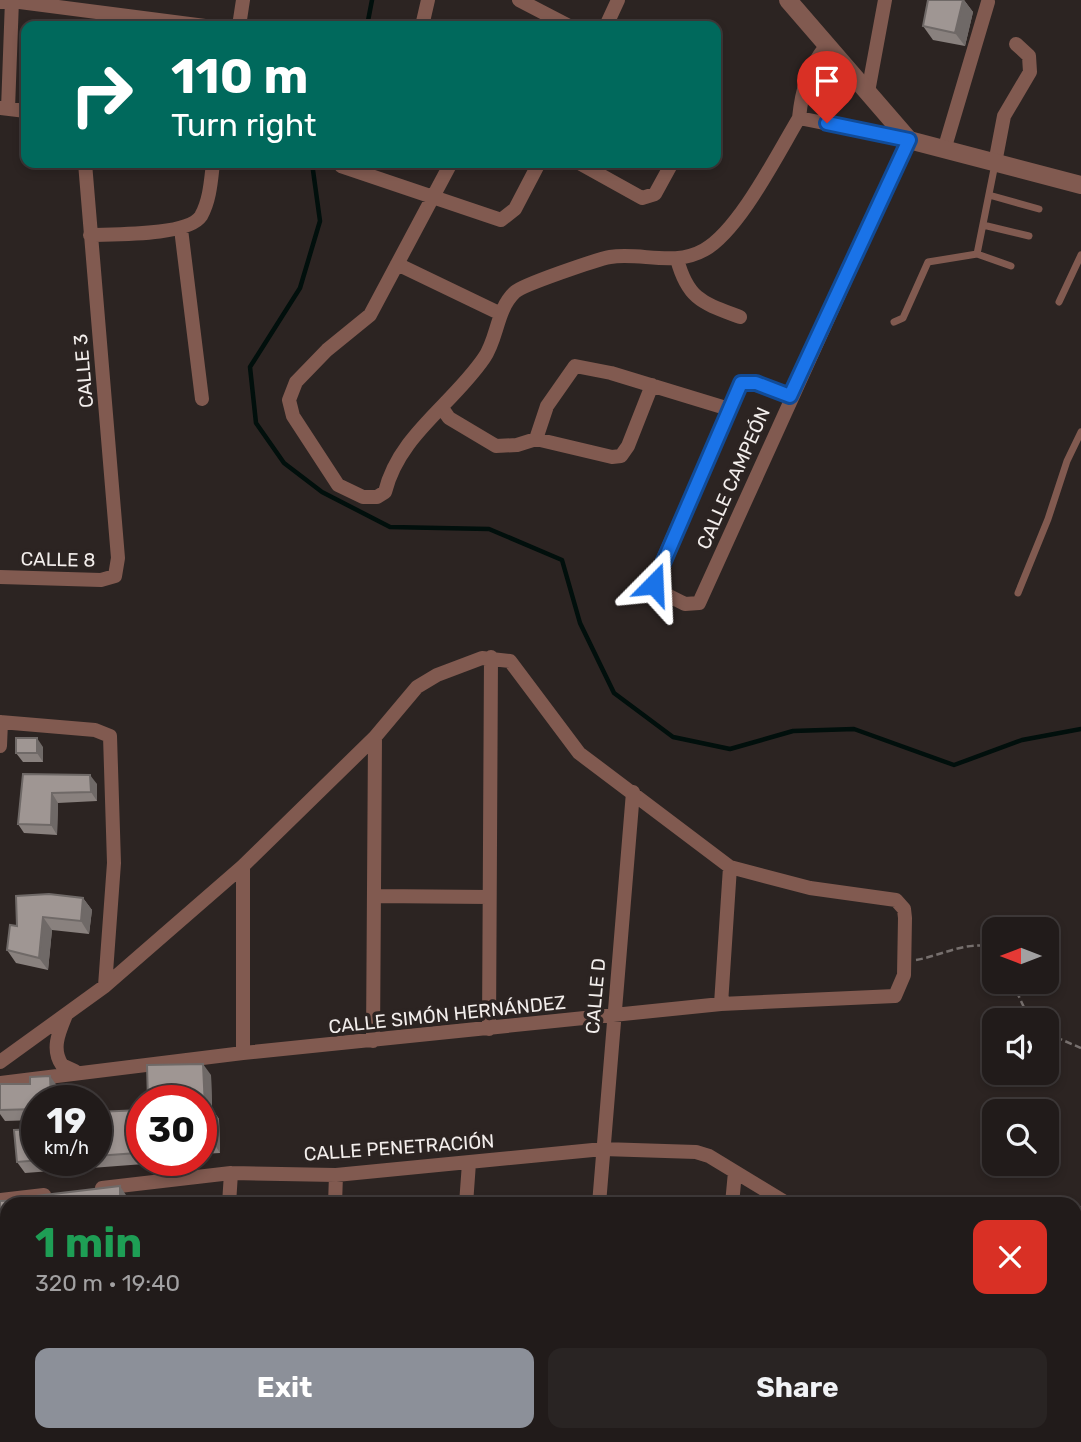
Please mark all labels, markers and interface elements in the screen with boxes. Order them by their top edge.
text: 110 m [171,47,308,105]
icon: right [56,49,147,140]
pin [797,51,857,123]
icon: arrive [808,62,846,100]
text: Turn right [171,106,316,144]
street label: CALLE 3 [69,333,98,409]
street label: CALLE CAMPEÓN [692,404,775,553]
street label: CALLE 8 [20,547,96,572]
position arrow [617,547,691,621]
north arrow [982,917,1059,994]
map controls [982,917,1059,1176]
street label: CALLE D [581,957,610,1035]
street label: CALLE SIMÓN HERNÁNDEZ [327,991,567,1038]
button: sound [982,1008,1059,1085]
speed limit sign: 30 [126,1085,217,1176]
button: search [982,1099,1059,1176]
text: 19 [47,1100,86,1142]
street label: CALLE PENETRACIÓN [303,1129,495,1166]
text: km/h [44,1137,89,1159]
text: 1 min [35,1218,142,1268]
button: close [973,1220,1047,1294]
text: 320 m · 19:40 [35,1269,180,1297]
button: Exit [35,1348,534,1428]
button: Share [548,1348,1047,1428]

